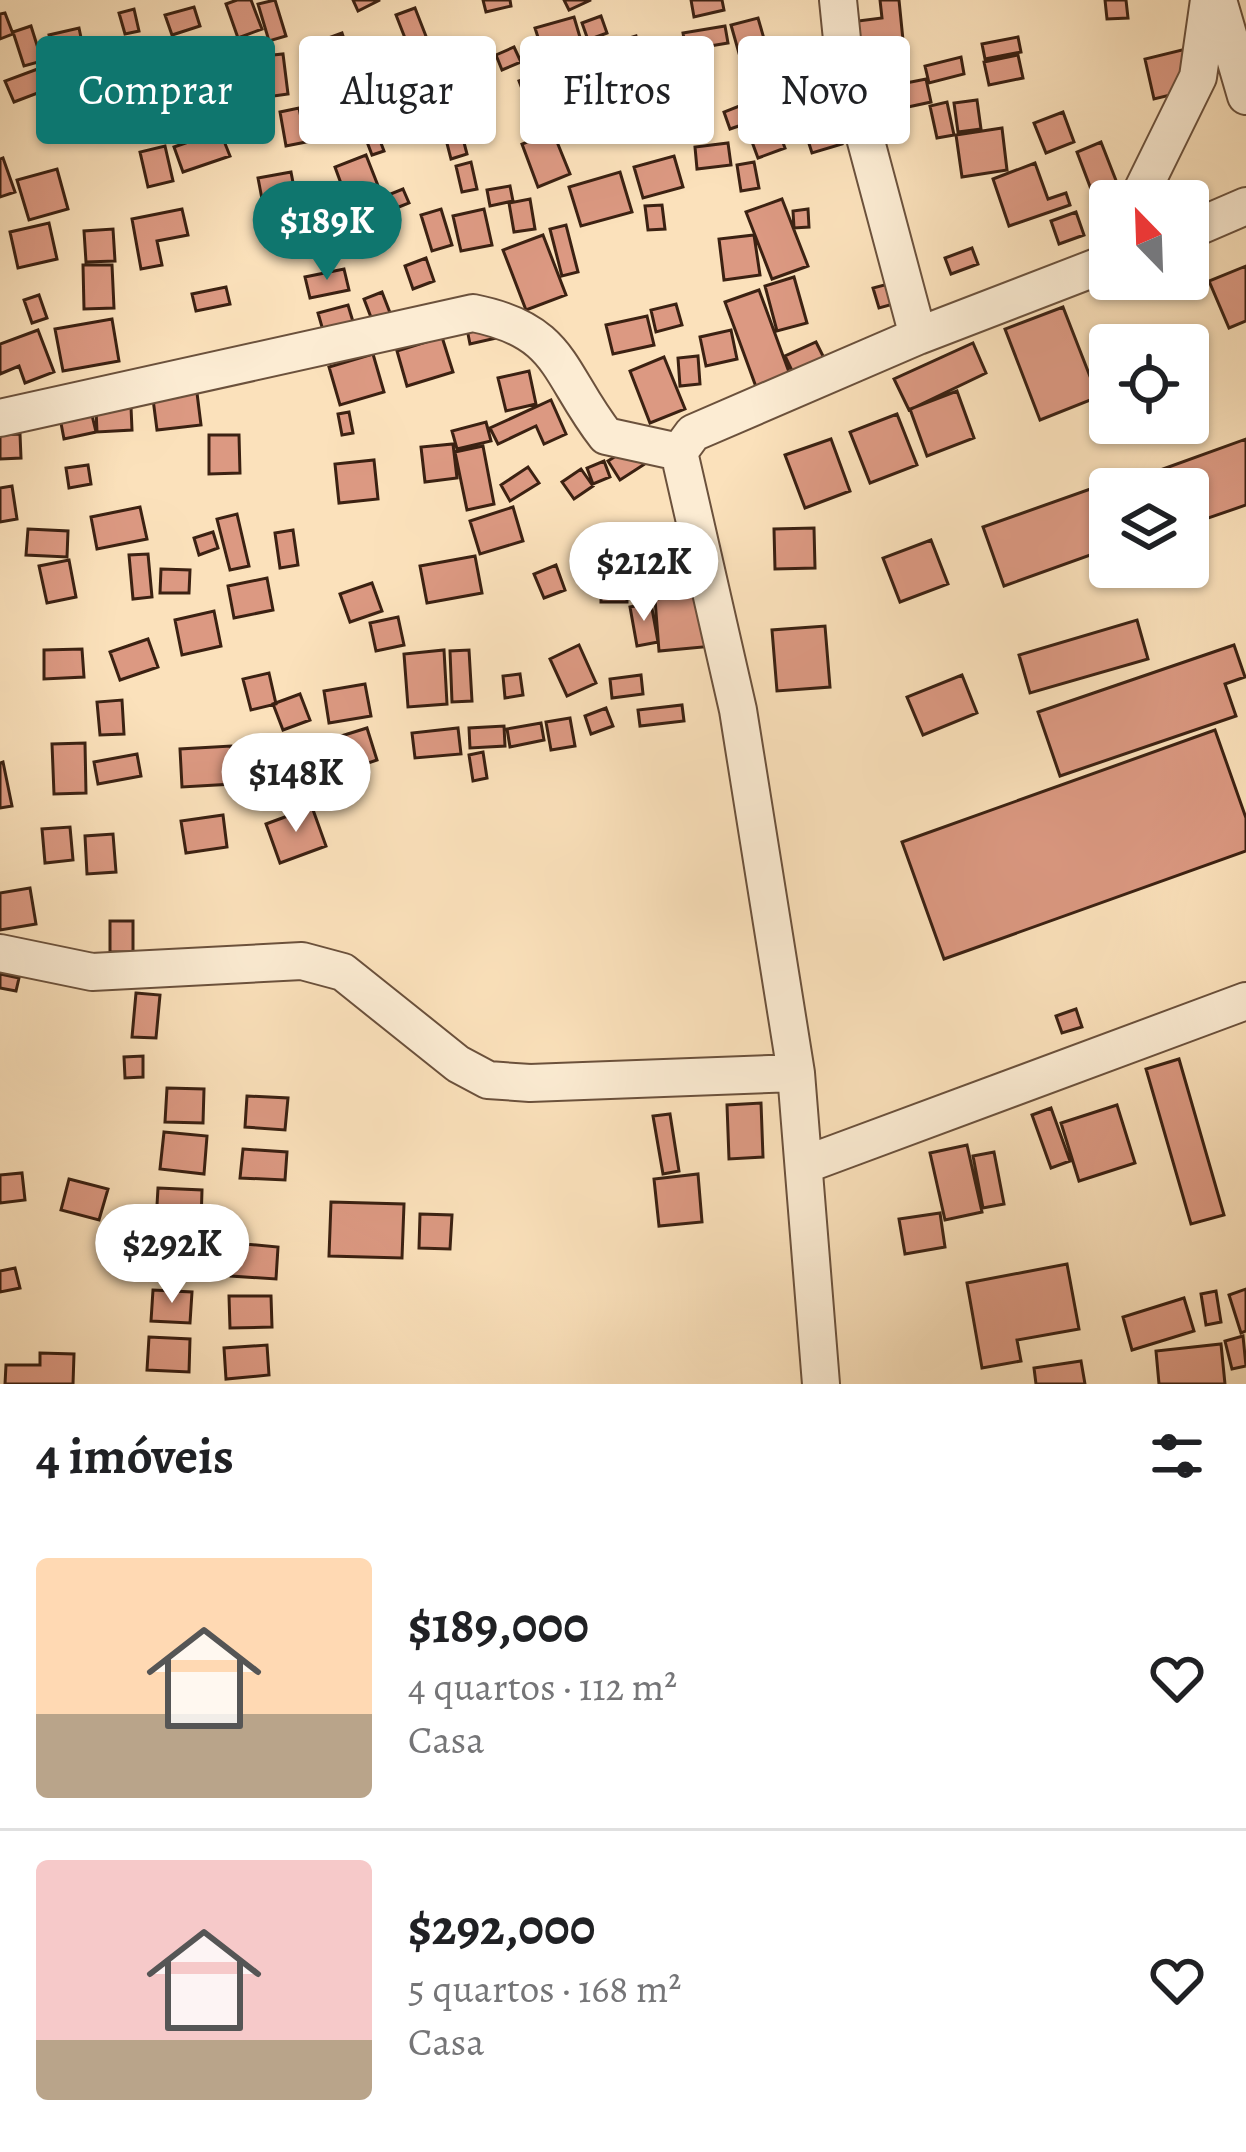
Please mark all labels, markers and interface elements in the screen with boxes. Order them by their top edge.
chip: Comprar [36,36,275,144]
chip: Alugar [299,36,496,144]
chip: Filtros [520,36,714,144]
chip: Novo [738,36,910,144]
north arrow [1089,180,1209,300]
map controls [1089,180,1209,588]
pin: $189K [243,181,411,283]
text: $189K [280,193,374,246]
button: locate [1089,324,1209,444]
button: layers [1089,468,1209,588]
pin: $212K [560,522,728,624]
text: $212K [596,534,692,587]
pin: $148K [212,733,380,835]
text: $148K [249,745,343,798]
pin: $292K [88,1204,256,1306]
text: $292K [122,1216,222,1269]
text: 4 imóveis [36,1421,234,1491]
icon: filters [1144,1423,1210,1489]
text: $189,000 [408,1590,589,1660]
icon: home [132,1606,276,1750]
icon: heart [1144,1645,1210,1711]
text: 4 quartos · 112 m² [408,1660,677,1713]
text: Casa [408,1713,484,1766]
text: $292,000 [408,1892,595,1962]
icon: home [132,1908,276,2052]
icon: heart [1144,1947,1210,2013]
text: 5 quartos · 168 m² [408,1962,681,2015]
text: Casa [408,2015,484,2068]

